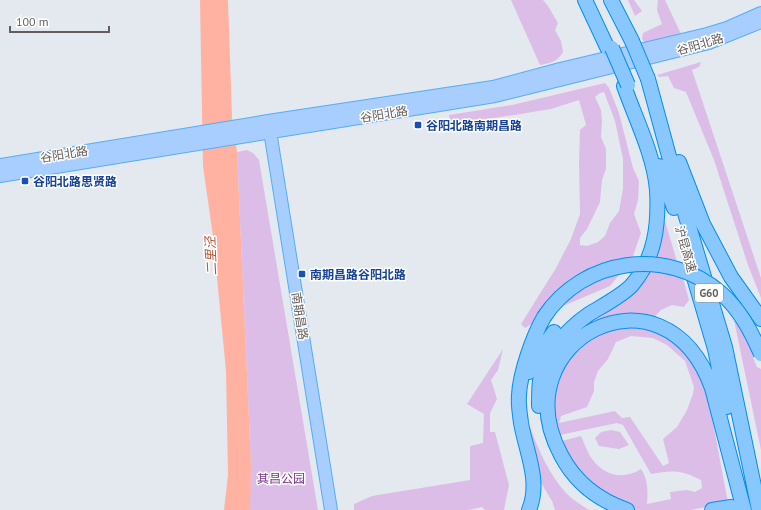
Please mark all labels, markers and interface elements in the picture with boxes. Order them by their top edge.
scale bar [10,8,109,34]
text: 100 m [16,14,49,29]
street label: 谷阳北路 [675,30,725,58]
street label: 谷阳北路 [359,103,409,125]
place label: 谷阳北路南期昌路 [426,118,522,133]
marker: 谷阳北路南期昌路 [413,120,423,130]
street label: 谷阳北路 [39,143,89,165]
place label: 谷阳北路思贤路 [33,174,117,189]
marker: 谷阳北路思贤路 [20,176,30,186]
street label: 沪昆高速 [672,224,700,274]
water label: 二里泾 [201,234,221,276]
place label: 南期昌路谷阳北路 [310,267,406,282]
marker: 南期昌路谷阳北路 [297,269,307,279]
road number: G60 [695,284,723,302]
street label: 南期昌路 [289,291,311,341]
park label: 其昌公园 [257,471,305,486]

